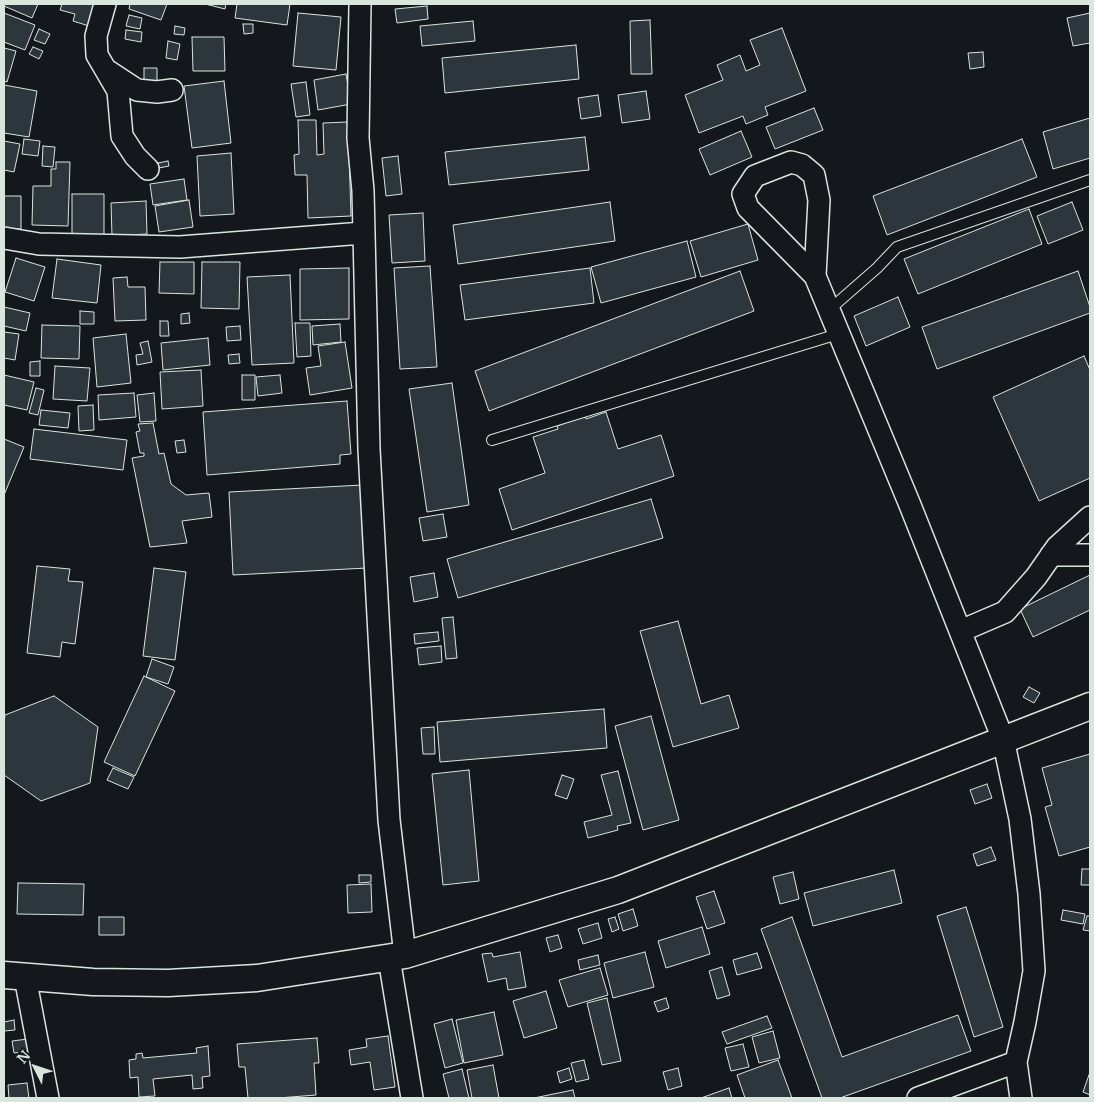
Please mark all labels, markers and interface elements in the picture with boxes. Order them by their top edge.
north arrow [10,1042,60,1092]
text: N [13,1047,34,1067]

